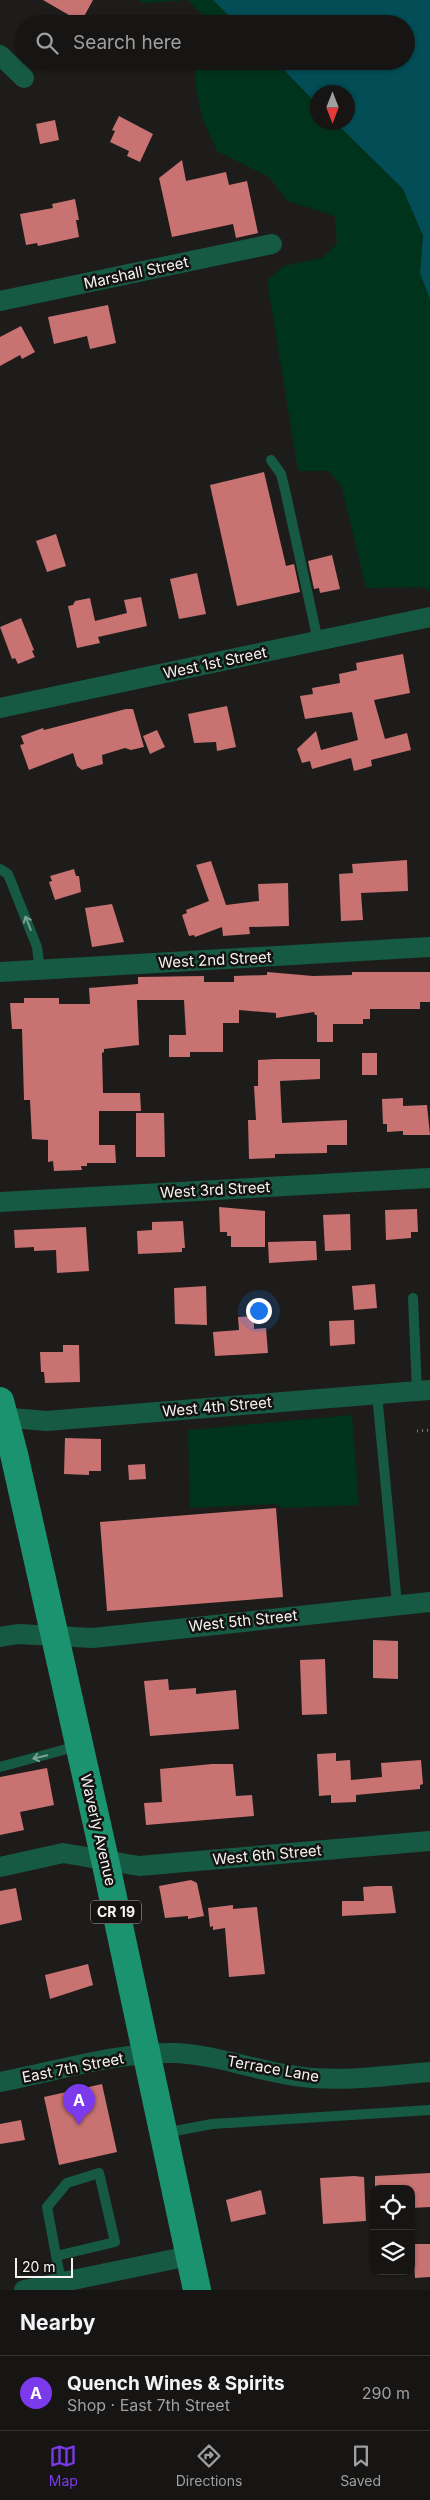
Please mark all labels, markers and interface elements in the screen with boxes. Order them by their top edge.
search box [15,15,415,70]
icon: search [33,29,61,57]
text: Search here [73,31,182,54]
north arrow [310,85,355,130]
street label: Marshall Street [82,252,190,293]
street label: West 1st Street [161,642,268,683]
one-way arrow [22,916,31,931]
street label: West 2nd Street [158,947,272,972]
street label: West 3rd Street [159,1177,271,1202]
your location [246,1298,272,1324]
street label: West 4th Street [161,1392,273,1421]
street label: West 5th Street [188,1605,298,1636]
one-way arrow [32,1753,48,1762]
street label: Waverly Avenue [76,1772,121,1888]
street label: West 6th Street [212,1840,322,1869]
road number: CR 19 [91,1900,141,1924]
street label: East 7th Street [20,2048,126,2087]
street label: Terrace Lane [226,2051,321,2086]
pin: A [63,2084,95,2125]
map controls [370,2185,415,2275]
button: locate [370,2185,415,2230]
button: layers [370,2230,415,2275]
scale bar [15,2255,72,2278]
text: 20 m [22,2258,56,2275]
text: Nearby [20,2310,95,2335]
text: Quench Wines & Spirits [67,2372,285,2395]
text: A [30,2383,42,2403]
text: 290 m [362,2383,410,2403]
text: Shop · East 7th Street [67,2395,230,2415]
tab: Map [49,2442,78,2489]
tab: Directions [176,2442,242,2489]
tab: Saved [340,2442,381,2489]

